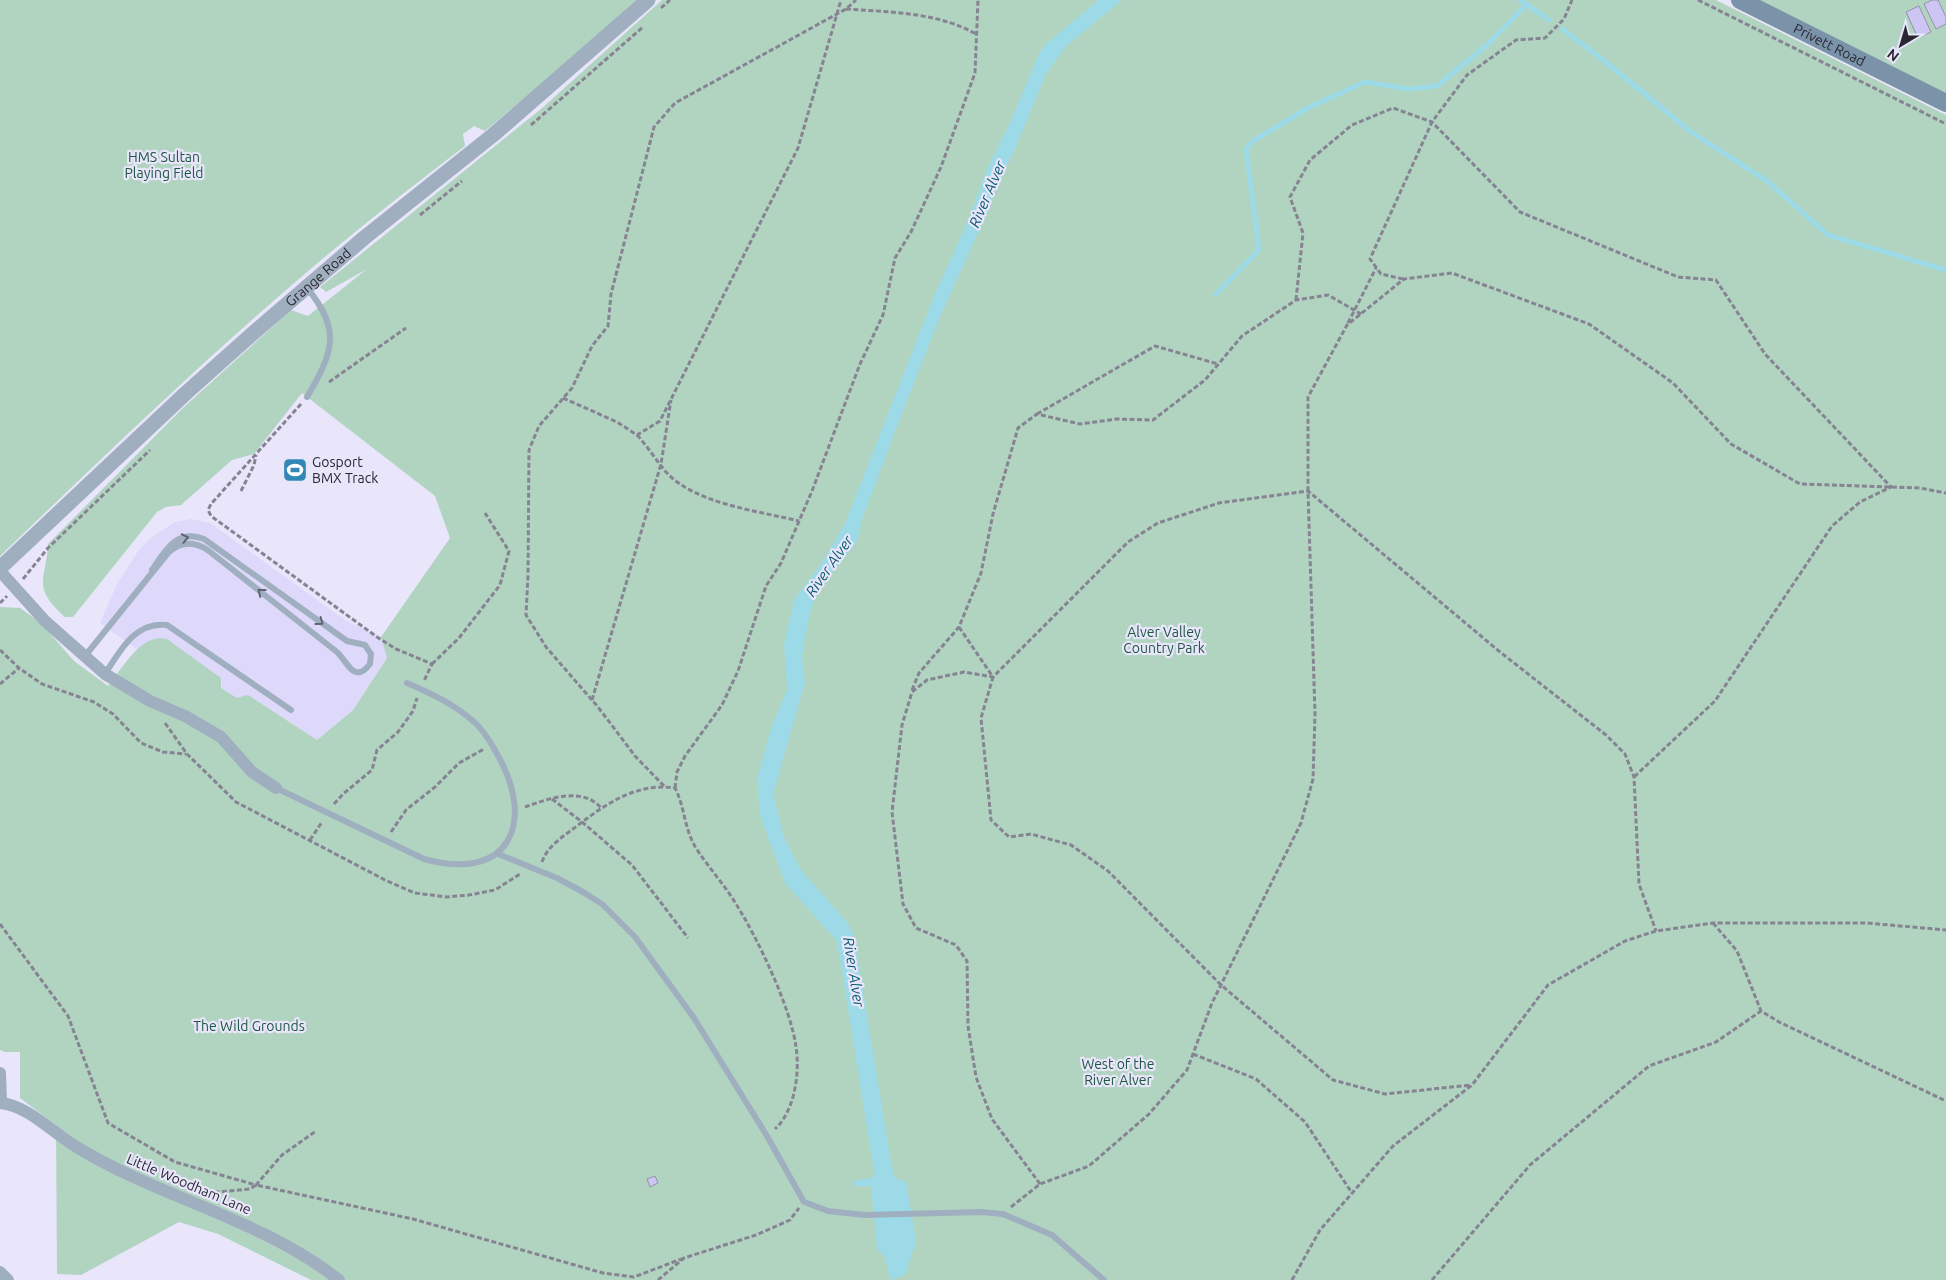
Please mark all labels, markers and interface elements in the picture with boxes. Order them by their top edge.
street label: Privett Road [1791,20,1868,69]
north arrow [1876,20,1926,70]
text: N [1884,46,1902,65]
park label: HMS Sultan Playing Field [124,149,204,181]
water label: River Alver [965,157,1009,230]
street label: Grange Road [282,245,354,310]
place label: Gosport BMX Track [312,454,378,486]
sports icon: Gosport BMX Track [282,457,308,483]
water label: River Alver [802,531,857,600]
one-way arrow [181,533,190,543]
one-way arrow [257,589,267,598]
one-way arrow [314,616,323,624]
park label: Alver Valley Country Park [1123,624,1205,656]
water label: River Alver [840,936,868,1009]
park label: The Wild Grounds [193,1018,305,1034]
park label: West of the River Alver [1081,1056,1155,1088]
street label: Little Woodham Lane [124,1150,254,1218]

